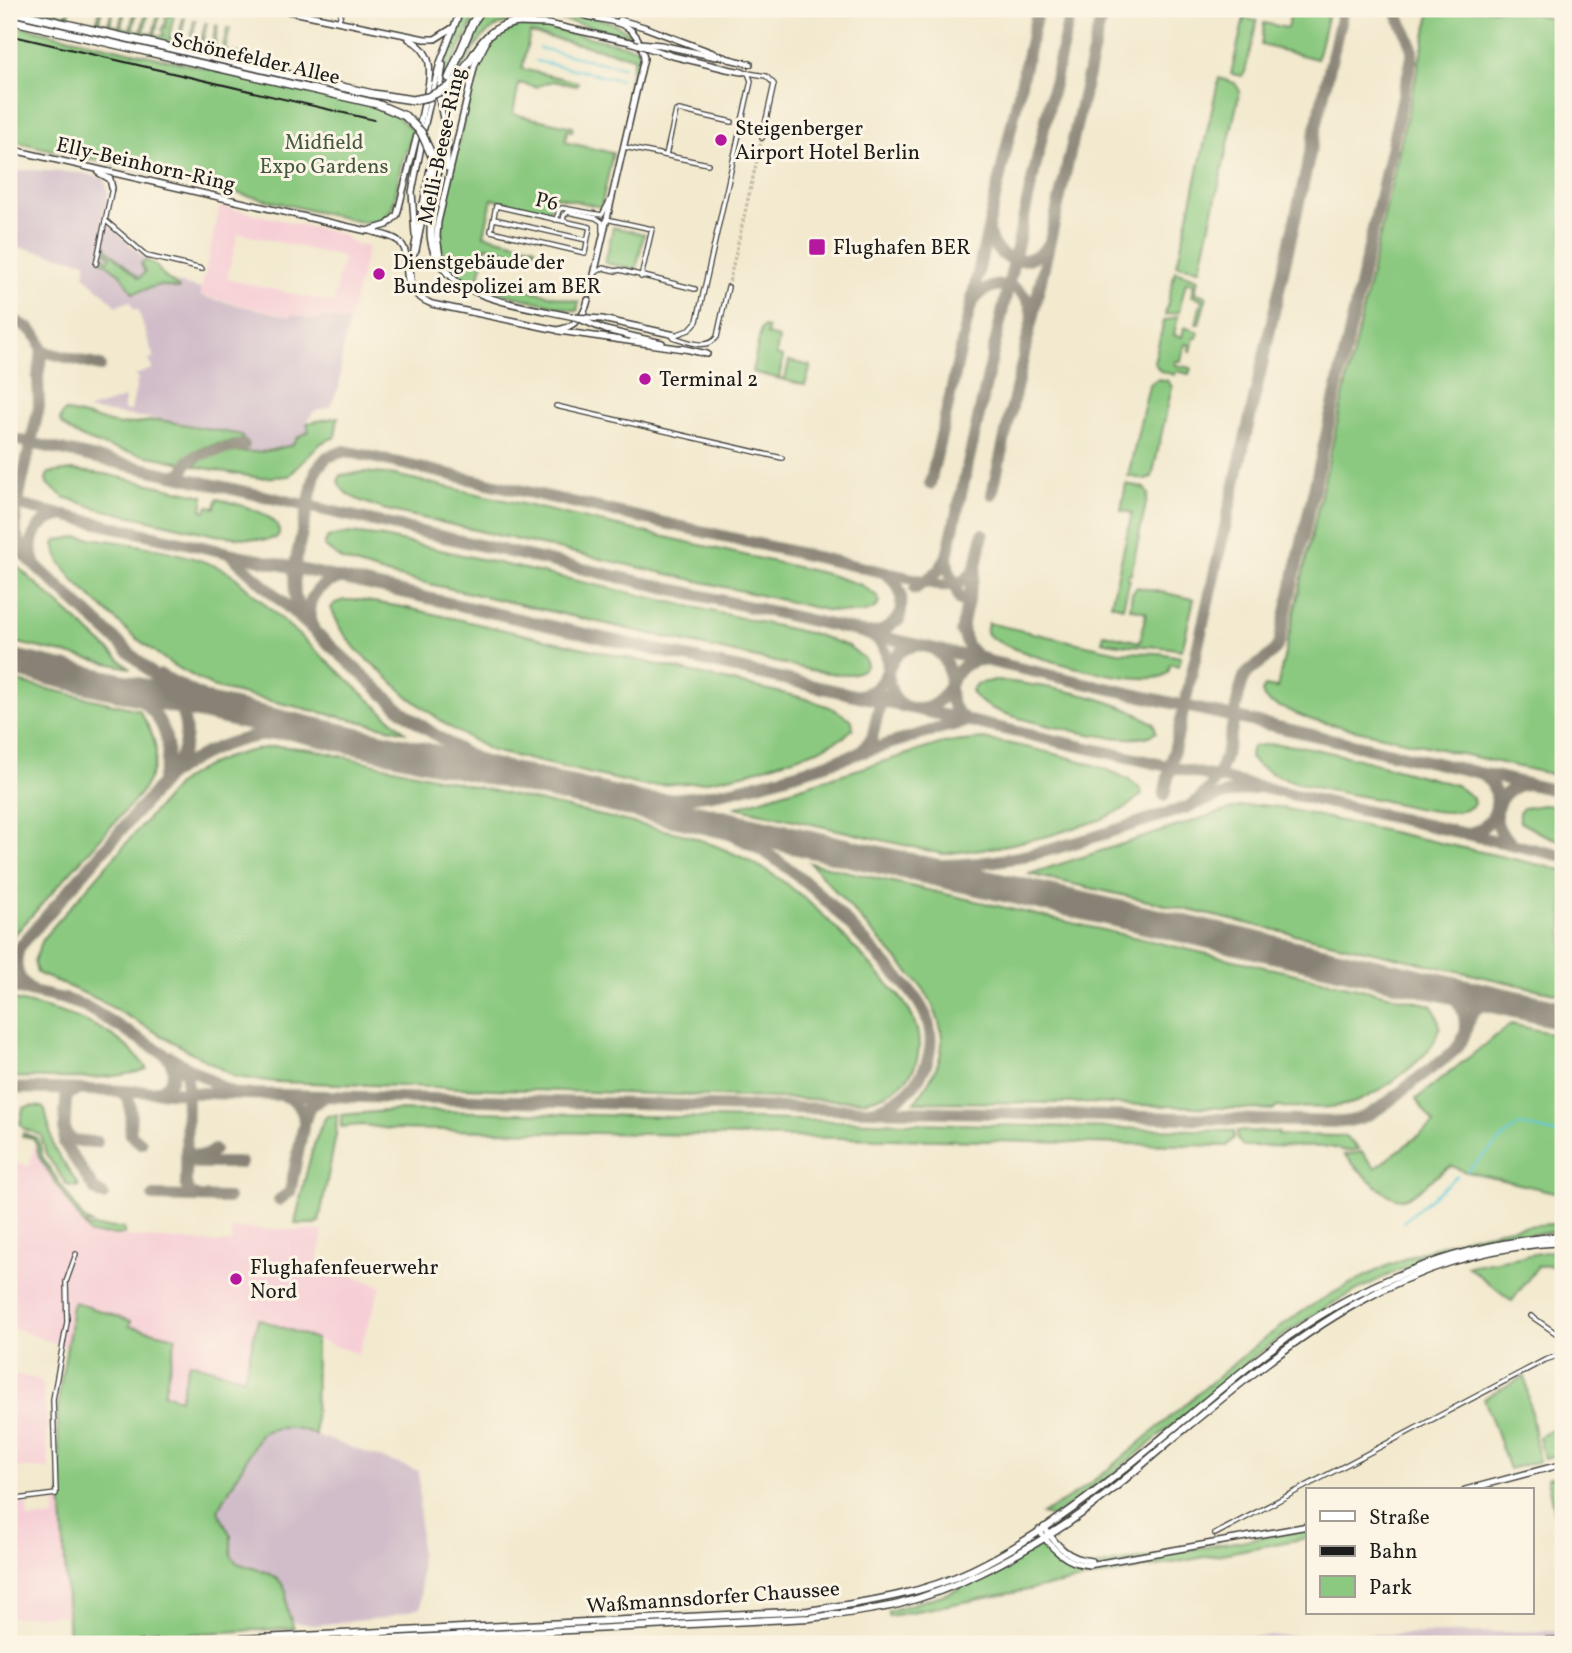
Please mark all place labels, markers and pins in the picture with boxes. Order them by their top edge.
place label: Steigenberger Airport Hotel Berlin [735,115,920,168]
marker: Steigenberger Airport Hotel Berlin [713,132,729,148]
place label: Flughafen BER [833,234,971,263]
marker: Flughafen BER [807,237,827,257]
place label: Dienstgebäude der Bundespolizei am BER [393,249,601,302]
marker: Dienstgebäude der Bundespolizei am BER [371,266,387,282]
place label: Terminal 2 [659,366,758,395]
marker: Terminal 2 [637,371,653,387]
place label: Flughafenfeuerwehr Nord [250,1254,439,1307]
marker: Flughafenfeuerwehr Nord [228,1271,244,1287]

